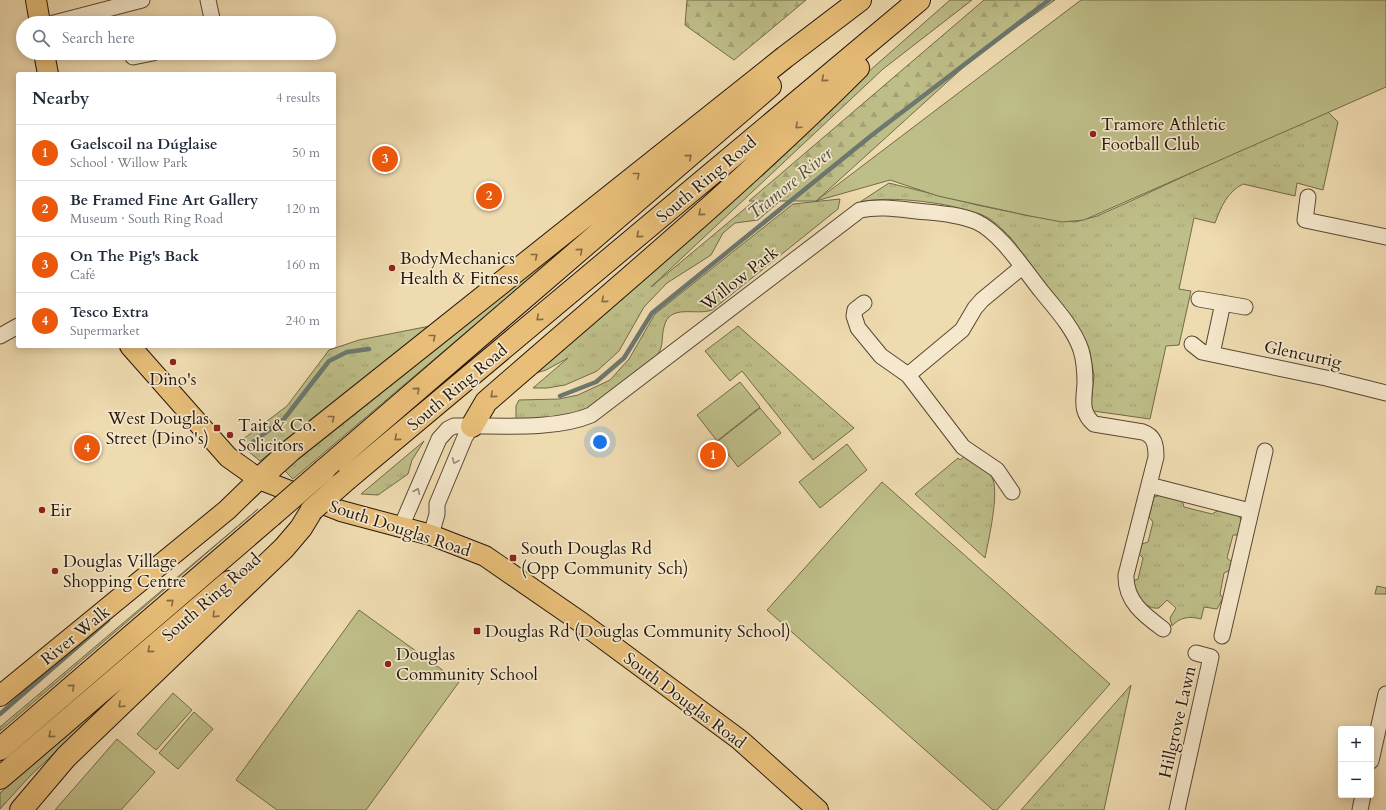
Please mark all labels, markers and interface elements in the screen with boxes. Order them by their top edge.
search box [16,16,336,60]
icon: search [30,27,52,49]
text: Search here [62,28,135,48]
one-way arrow [822,75,829,82]
text: Nearby [32,87,89,110]
text: 4 results [276,89,320,107]
place label: Tramore Athletic Football Club [1101,113,1226,156]
one-way arrow [795,121,802,128]
marker: Tramore Athletic Football Club [1088,129,1098,139]
street label: South Ring Road [651,131,761,228]
text: Gaelscoil na Dúglaise [70,134,217,154]
water label: Tramore River [743,141,839,225]
text: 1 [42,144,48,162]
text: 50 m [292,144,320,162]
pin: 3 [372,144,398,174]
text: School · Willow Park [70,154,188,172]
one-way arrow [684,154,692,161]
one-way arrow [632,173,639,180]
pin: 2 [476,181,502,211]
text: Be Framed Fine Art Gallery [70,190,258,210]
text: 2 [42,200,48,218]
text: 120 m [286,200,320,218]
one-way arrow [698,208,706,216]
text: Museum · South Ring Road [70,210,223,228]
one-way arrow [636,230,644,237]
street label: Willow Park [695,240,783,316]
text: On The Pig's Back [70,246,199,266]
place label: BodyMechanics Health & Fitness [400,247,519,290]
one-way arrow [575,248,582,255]
one-way arrow [530,254,537,261]
text: 3 [42,256,48,274]
text: 160 m [286,256,320,274]
marker: BodyMechanics Health & Fitness [387,263,397,273]
text: Café [70,266,95,284]
one-way arrow [601,295,609,302]
text: Tesco Extra [70,302,149,322]
text: 4 [42,312,48,330]
text: 240 m [286,312,320,330]
one-way arrow [537,314,544,321]
text: Supermarket [70,322,140,340]
one-way arrow [429,335,436,342]
street label: Glencurrig [1262,335,1344,374]
street label: South Ring Road [402,339,512,436]
marker: Dino's [168,357,178,367]
place label: Dino's [150,368,197,391]
one-way arrow [413,388,420,395]
one-way arrow [490,391,498,398]
place label: West Douglas Street (Dino's) [106,407,209,450]
place label: Tait & Co. Solicitors [238,414,316,457]
one-way arrow [327,416,334,423]
marker: West Douglas Street (Dino's) [212,423,222,433]
marker: Tait & Co. Solicitors [225,430,235,440]
your location [590,432,610,452]
pin: 4 [74,433,100,463]
one-way arrow [394,433,401,440]
pin: 1 [700,440,726,470]
one-way arrow [452,457,460,464]
one-way arrow [412,488,420,496]
street label: South Douglas Road [326,495,474,562]
place label: Eir [50,499,72,522]
marker: Eir [37,505,47,515]
place label: South Douglas Rd (Opp Community Sch) [521,537,688,580]
street label: South Ring Road [157,548,266,647]
place label: Douglas Village Shopping Centre [63,550,186,593]
marker: South Douglas Rd (Opp Community Sch) [508,553,518,563]
marker: Douglas Village Shopping Centre [50,566,60,576]
street label: River Walk [36,600,116,671]
one-way arrow [166,600,173,607]
one-way arrow [212,610,219,617]
place label: Douglas Rd (Douglas Community School) [485,620,791,643]
marker: Douglas Rd (Douglas Community School) [472,626,482,636]
place label: Douglas Community School [396,643,539,686]
one-way arrow [148,646,155,653]
street label: South Douglas Road [619,647,751,754]
marker: Douglas Community School [383,659,393,669]
street label: Hillgrove Lawn [1153,663,1202,780]
one-way arrow [67,684,75,692]
one-way arrow [118,700,125,707]
map controls [1338,726,1374,798]
button: + [1338,726,1374,762]
one-way arrow [49,730,56,737]
button: − [1338,762,1374,798]

